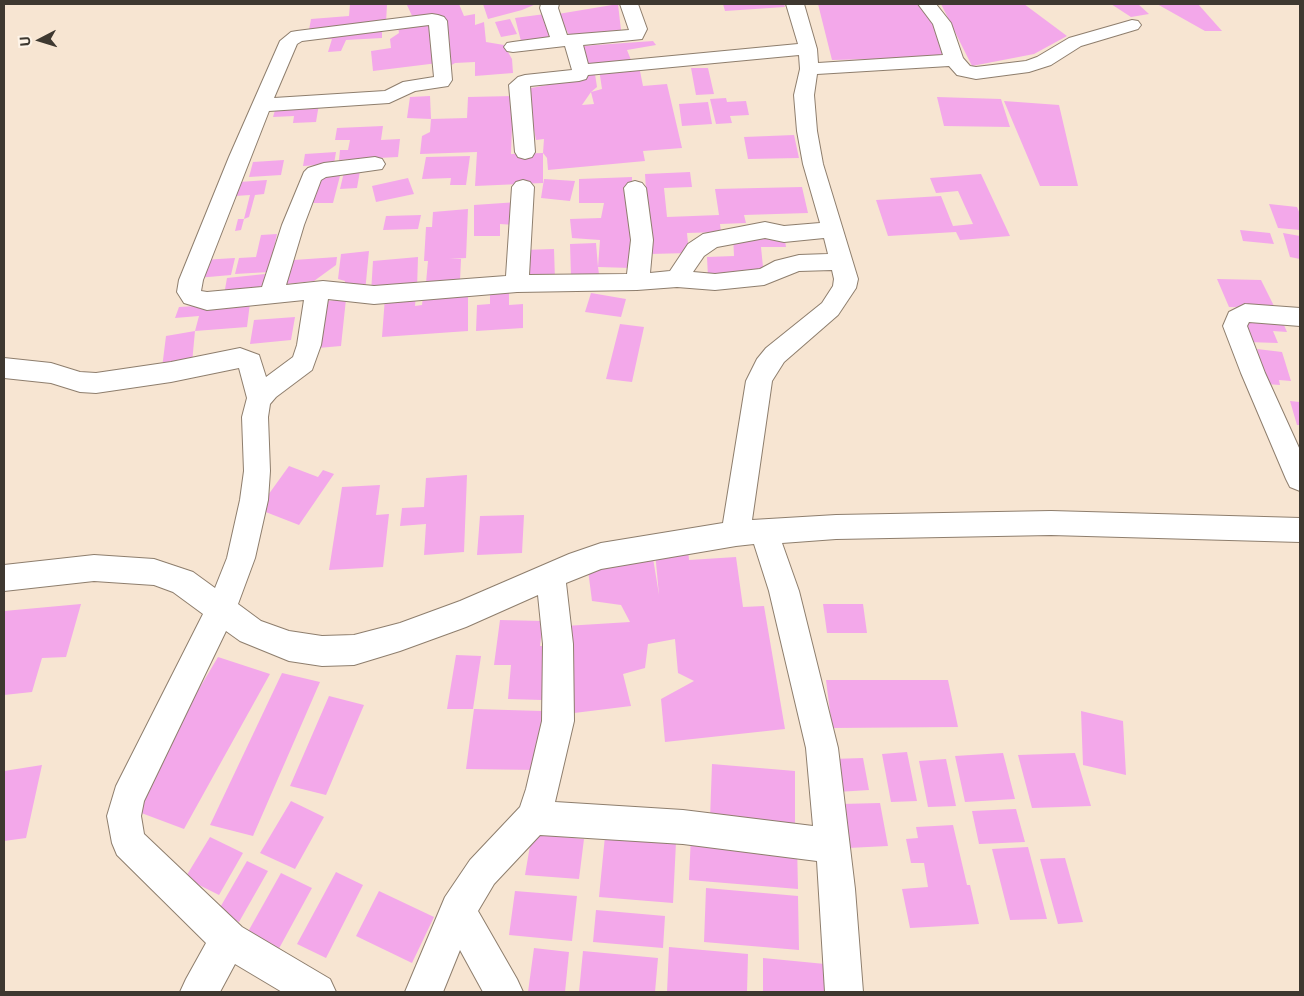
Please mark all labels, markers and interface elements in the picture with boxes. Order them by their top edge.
north arrow [15,15,65,65]
text: U [17,36,33,47]

